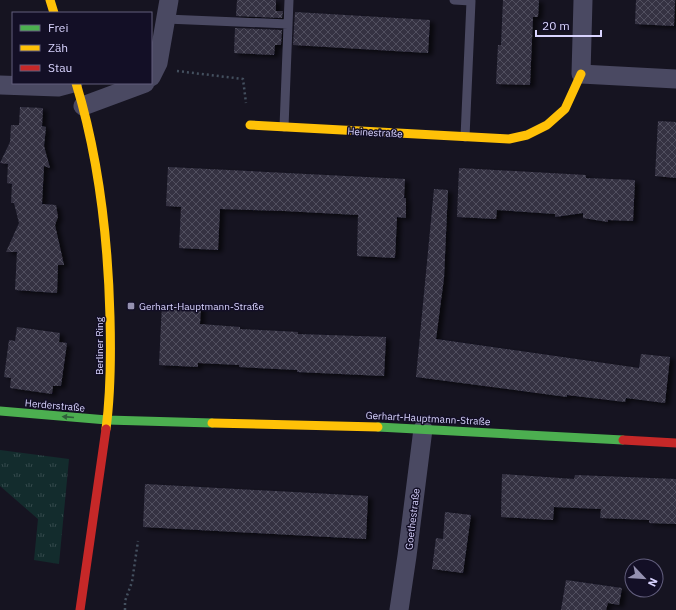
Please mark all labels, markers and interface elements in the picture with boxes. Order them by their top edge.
legend [12,12,152,84]
scale bar [536,12,601,38]
text: 20 m [542,18,570,33]
text: Frei [48,20,68,35]
text: Zäh [48,40,68,55]
text: Stau [48,60,72,75]
street label: Heinestraße [347,125,403,140]
place label: Gerhart-Hauptmann-Straße [139,300,264,313]
marker: Gerhart-Hauptmann-Straße [126,301,136,311]
street label: Berliner Ring [93,316,106,375]
street label: Herderstraße [24,396,86,415]
street label: Gerhart-Hauptmann-Straße [365,409,491,428]
one-way arrow [62,414,75,420]
street label: Goethestraße [402,487,423,551]
north arrow [624,558,664,598]
text: N [645,576,661,589]

